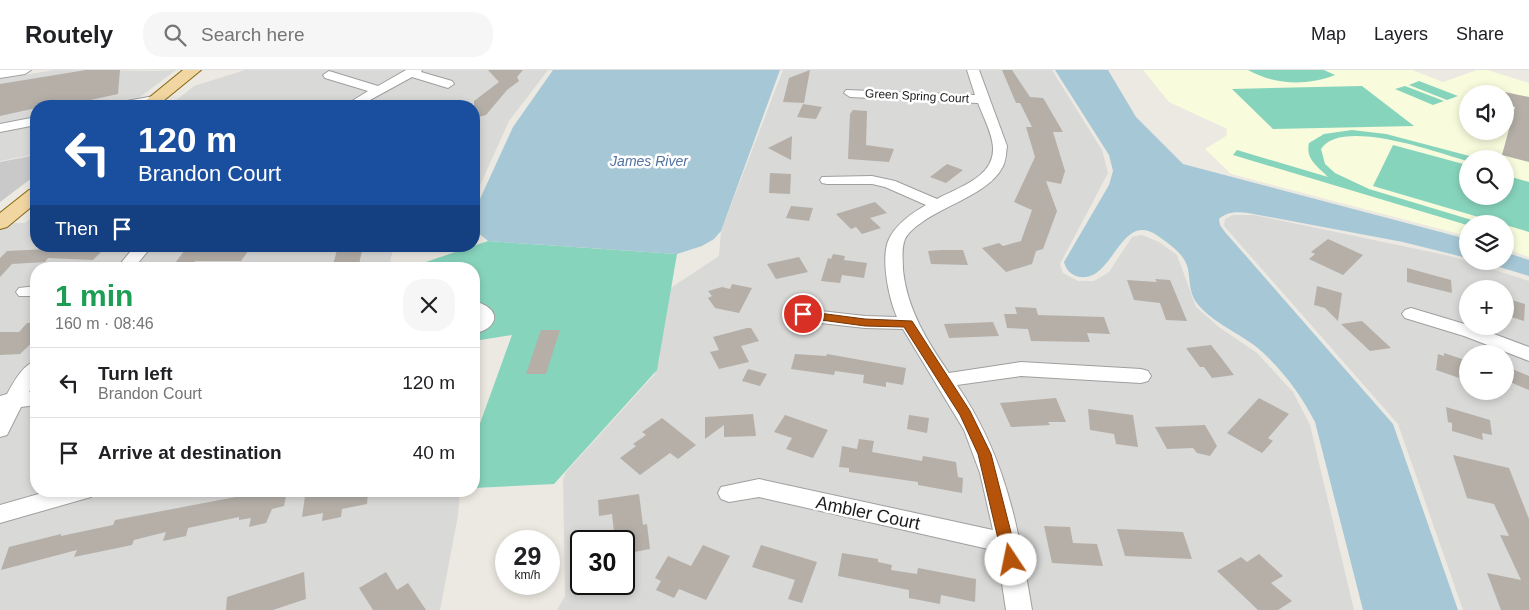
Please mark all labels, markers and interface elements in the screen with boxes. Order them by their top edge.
search box [143,12,493,57]
text: Routely [25,21,113,48]
icon: search [161,21,189,49]
text: Search here [201,24,305,45]
text: Map [1311,24,1346,44]
text: Layers [1374,24,1428,44]
text: Share [1456,24,1504,44]
map controls [1459,85,1514,400]
button: sound [1459,85,1514,140]
street label: Green Spring Court [865,86,970,106]
icon: left [55,120,120,185]
text: 120 m [138,120,237,159]
button: search [1459,150,1514,205]
water label: James River [609,153,689,169]
text: Brandon Court [138,161,281,186]
icon: arrive [108,215,136,243]
button: layers [1459,215,1514,270]
text: Then [55,218,98,239]
text: 1 min [55,279,133,312]
button: close [403,279,455,331]
button: + [1459,280,1514,335]
pin [782,293,824,335]
icon: arrive [789,300,817,328]
text: 160 m · 08:46 [55,315,154,332]
button: − [1459,345,1514,400]
text: Turn left [98,363,173,384]
icon: left [55,369,83,397]
text: 120 m [402,372,455,393]
text: Brandon Court [98,385,202,402]
icon: arrive [55,439,83,467]
text: Arrive at destination [98,442,282,463]
text: 40 m [413,442,455,463]
street label: Ambler Court [814,492,922,534]
speed limit sign: 30 [570,530,635,595]
position arrow [984,533,1036,585]
text: 29 [514,542,541,570]
text: km/h [514,568,541,582]

